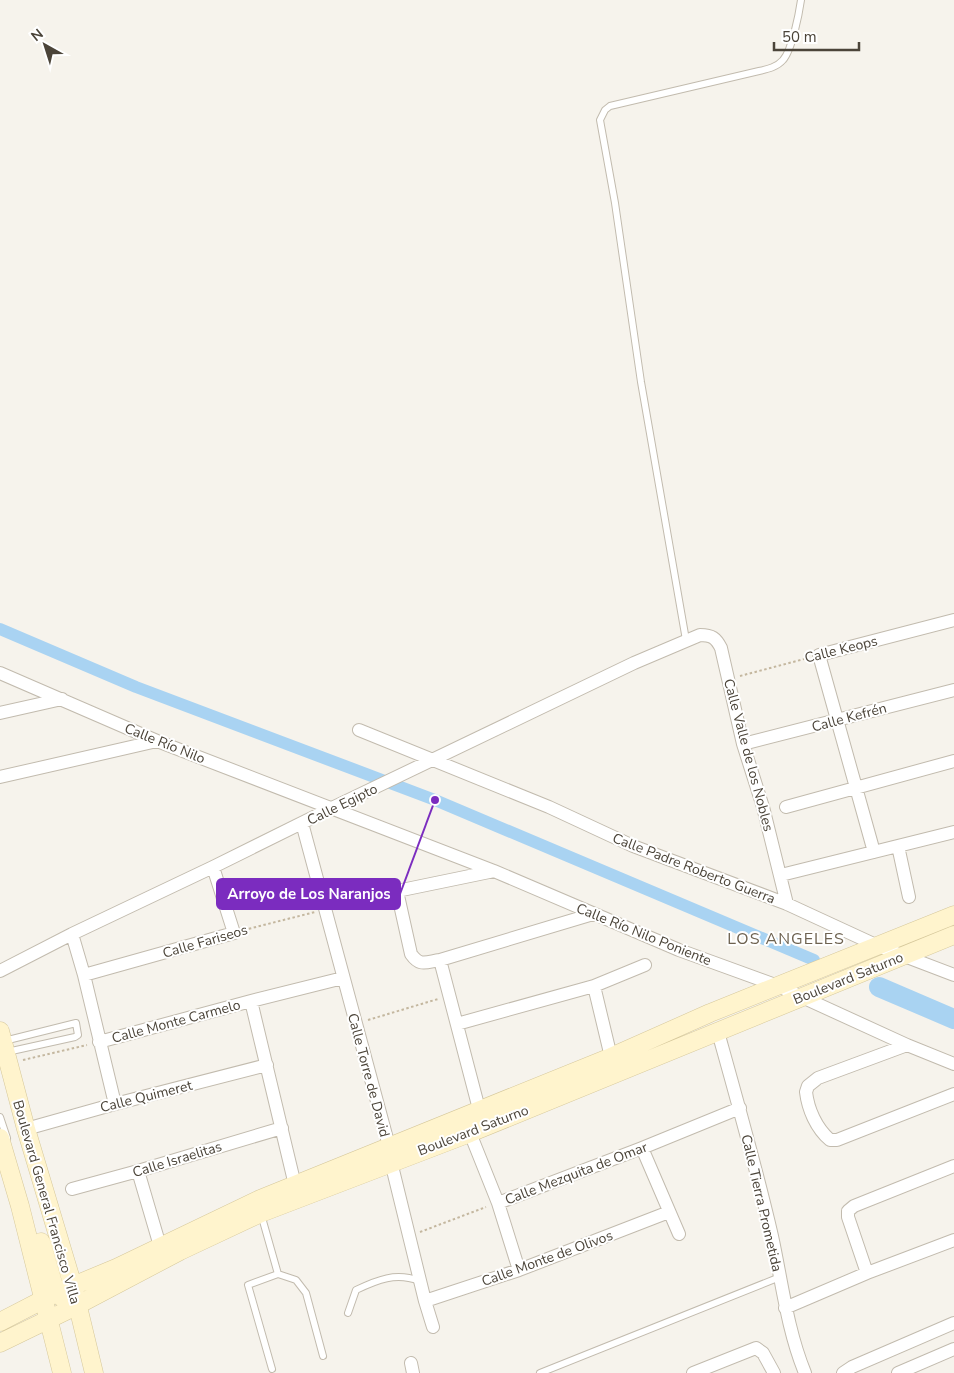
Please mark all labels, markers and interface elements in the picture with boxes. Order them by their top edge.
north arrow [20,20,70,70]
scale bar [774,20,859,52]
text: N [27,25,47,46]
text: 50 m [782,27,817,47]
street label: Calle Keops [803,631,880,668]
street label: Calle Valle de los Nobles [719,677,778,834]
street label: Calle Kefrén [810,698,889,737]
street label: Calle Río Nilo [122,719,208,768]
street label: Calle Egipto [304,779,381,830]
street label: Calle Padre Roberto Guerra [610,829,778,908]
callout: Arroyo de Los Naranjos [217,879,400,909]
text: Arroyo de Los Naranjos [227,884,391,904]
street label: Calle Río Nilo Poniente [573,899,714,970]
street label: Calle Fariseos [160,920,250,963]
district label: LOS ANGELES [727,928,845,950]
street label: Boulevard Saturno [790,948,906,1009]
street label: Calle Monte Carmelo [110,995,243,1048]
street label: Calle Torre de David [343,1011,394,1139]
street label: Calle Quimeret [98,1076,194,1117]
street label: Boulevard General Francisco Villa [8,1098,85,1306]
street label: Boulevard Saturno [415,1101,532,1160]
street label: Calle Tierra Prometida [736,1132,787,1274]
street label: Calle Israelitas [130,1137,224,1182]
street label: Calle Mezquita de Omar [502,1138,650,1209]
street label: Calle Monte de Olivos [479,1226,616,1291]

